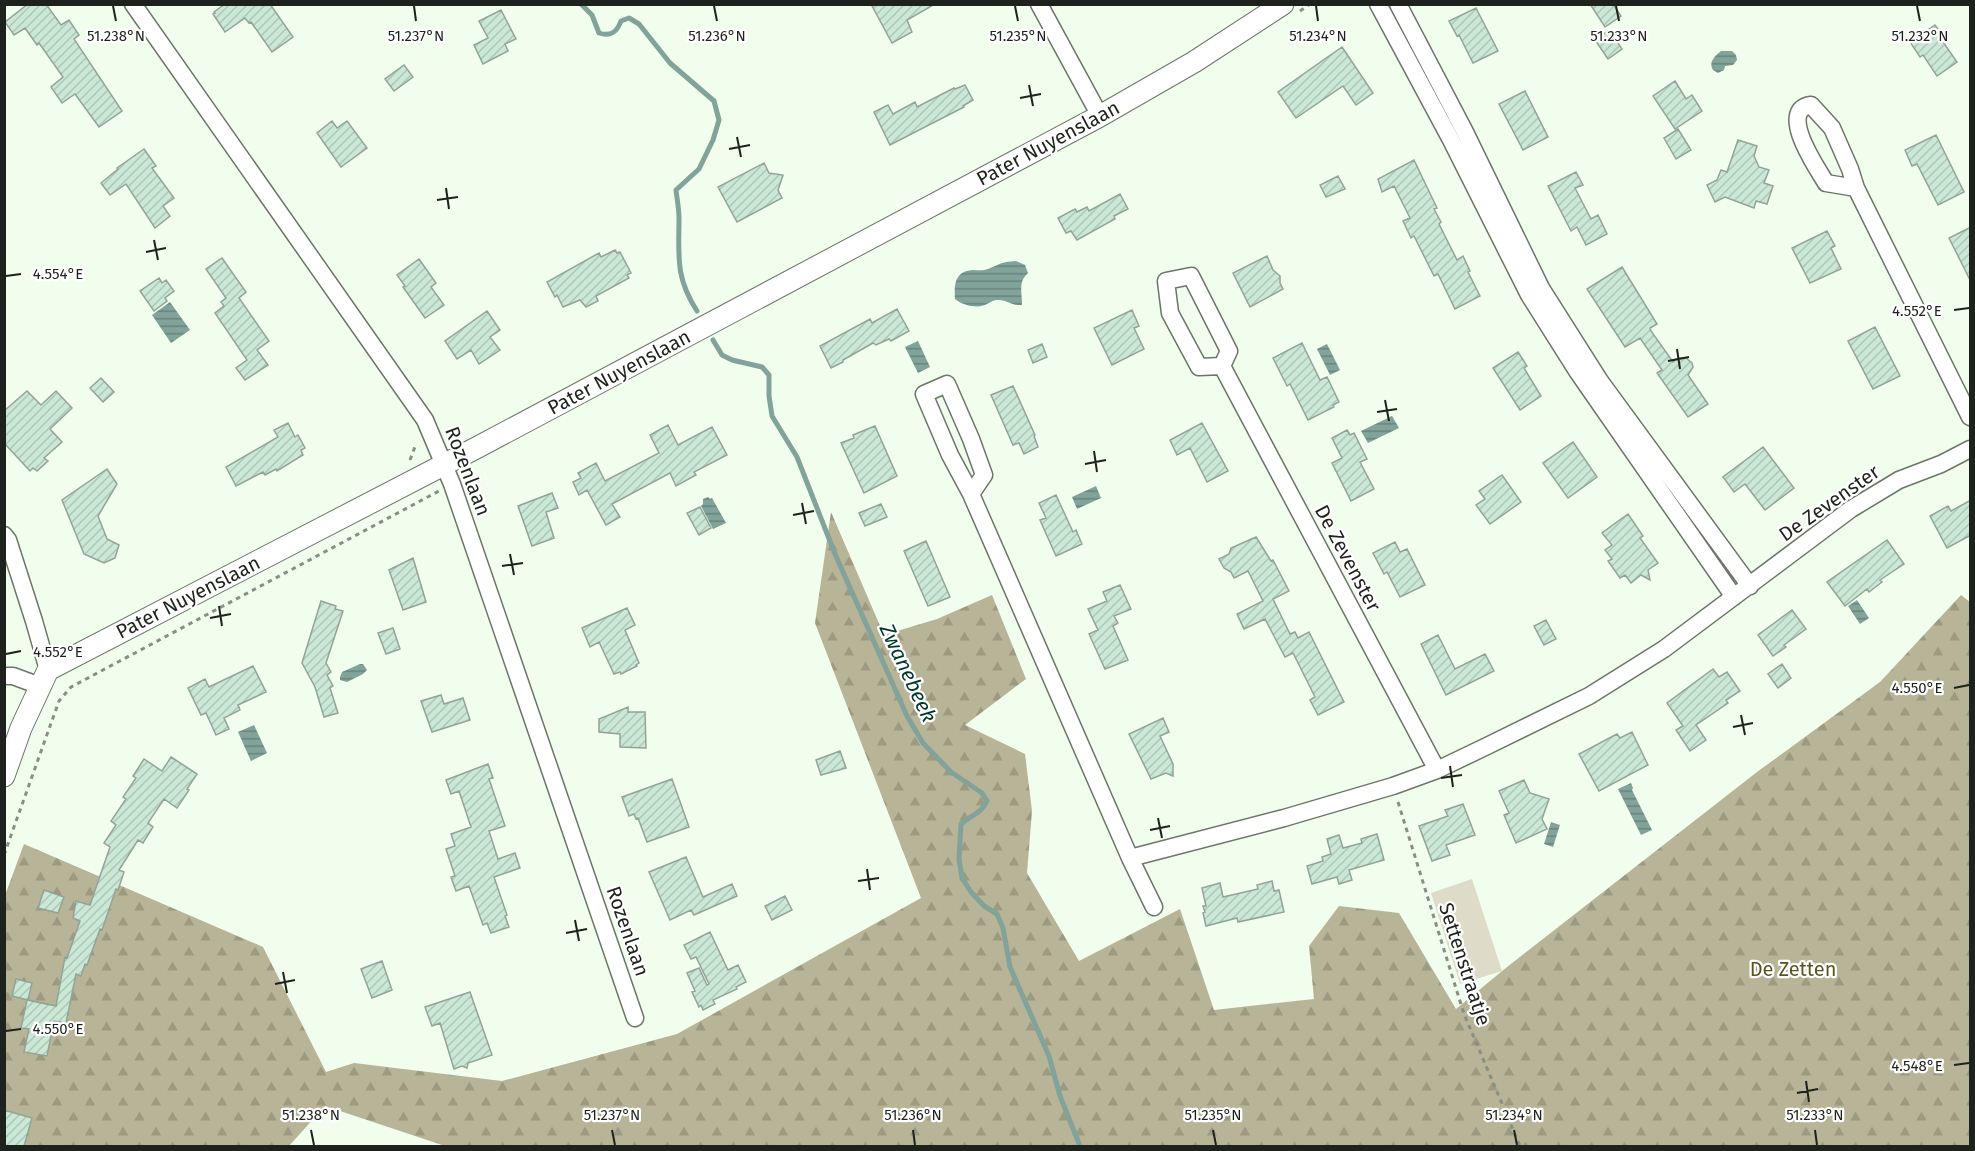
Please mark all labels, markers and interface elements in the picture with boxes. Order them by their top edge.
text: 51.238°N [87,27,145,45]
text: 51.237°N [388,27,444,45]
text: 51.236°N [688,27,746,45]
text: 51.235°N [989,27,1047,45]
text: 51.234°N [1289,27,1347,45]
text: 51.233°N [1590,27,1648,45]
text: 51.232°N [1891,27,1949,45]
street label: Pater Nuyenslaan [972,95,1124,191]
text: 4.554°E [33,265,83,283]
text: 4.552°E [1892,302,1942,320]
street label: Pater Nuyenslaan [543,324,695,420]
street label: Rozenlaan [440,423,496,519]
street label: De Zevenster [1774,459,1884,546]
street label: De Zevenster [1310,501,1386,616]
street label: Pater Nuyenslaan [112,550,264,644]
water label: Zwanebeek [873,619,942,726]
text: 4.552°E [33,643,83,661]
text: 4.550°E [1892,679,1942,697]
street label: Rozenlaan [601,883,655,979]
street label: Settenstraatje [1434,900,1496,1028]
park label: De Zetten [1750,957,1836,981]
text: 4.550°E [33,1020,83,1038]
text: 4.548°E [1891,1057,1943,1075]
text: 51.238°N [282,1106,340,1124]
text: 51.237°N [584,1106,640,1124]
text: 51.236°N [884,1106,942,1124]
text: 51.235°N [1184,1106,1242,1124]
text: 51.234°N [1485,1106,1543,1124]
text: 51.233°N [1786,1106,1844,1124]

